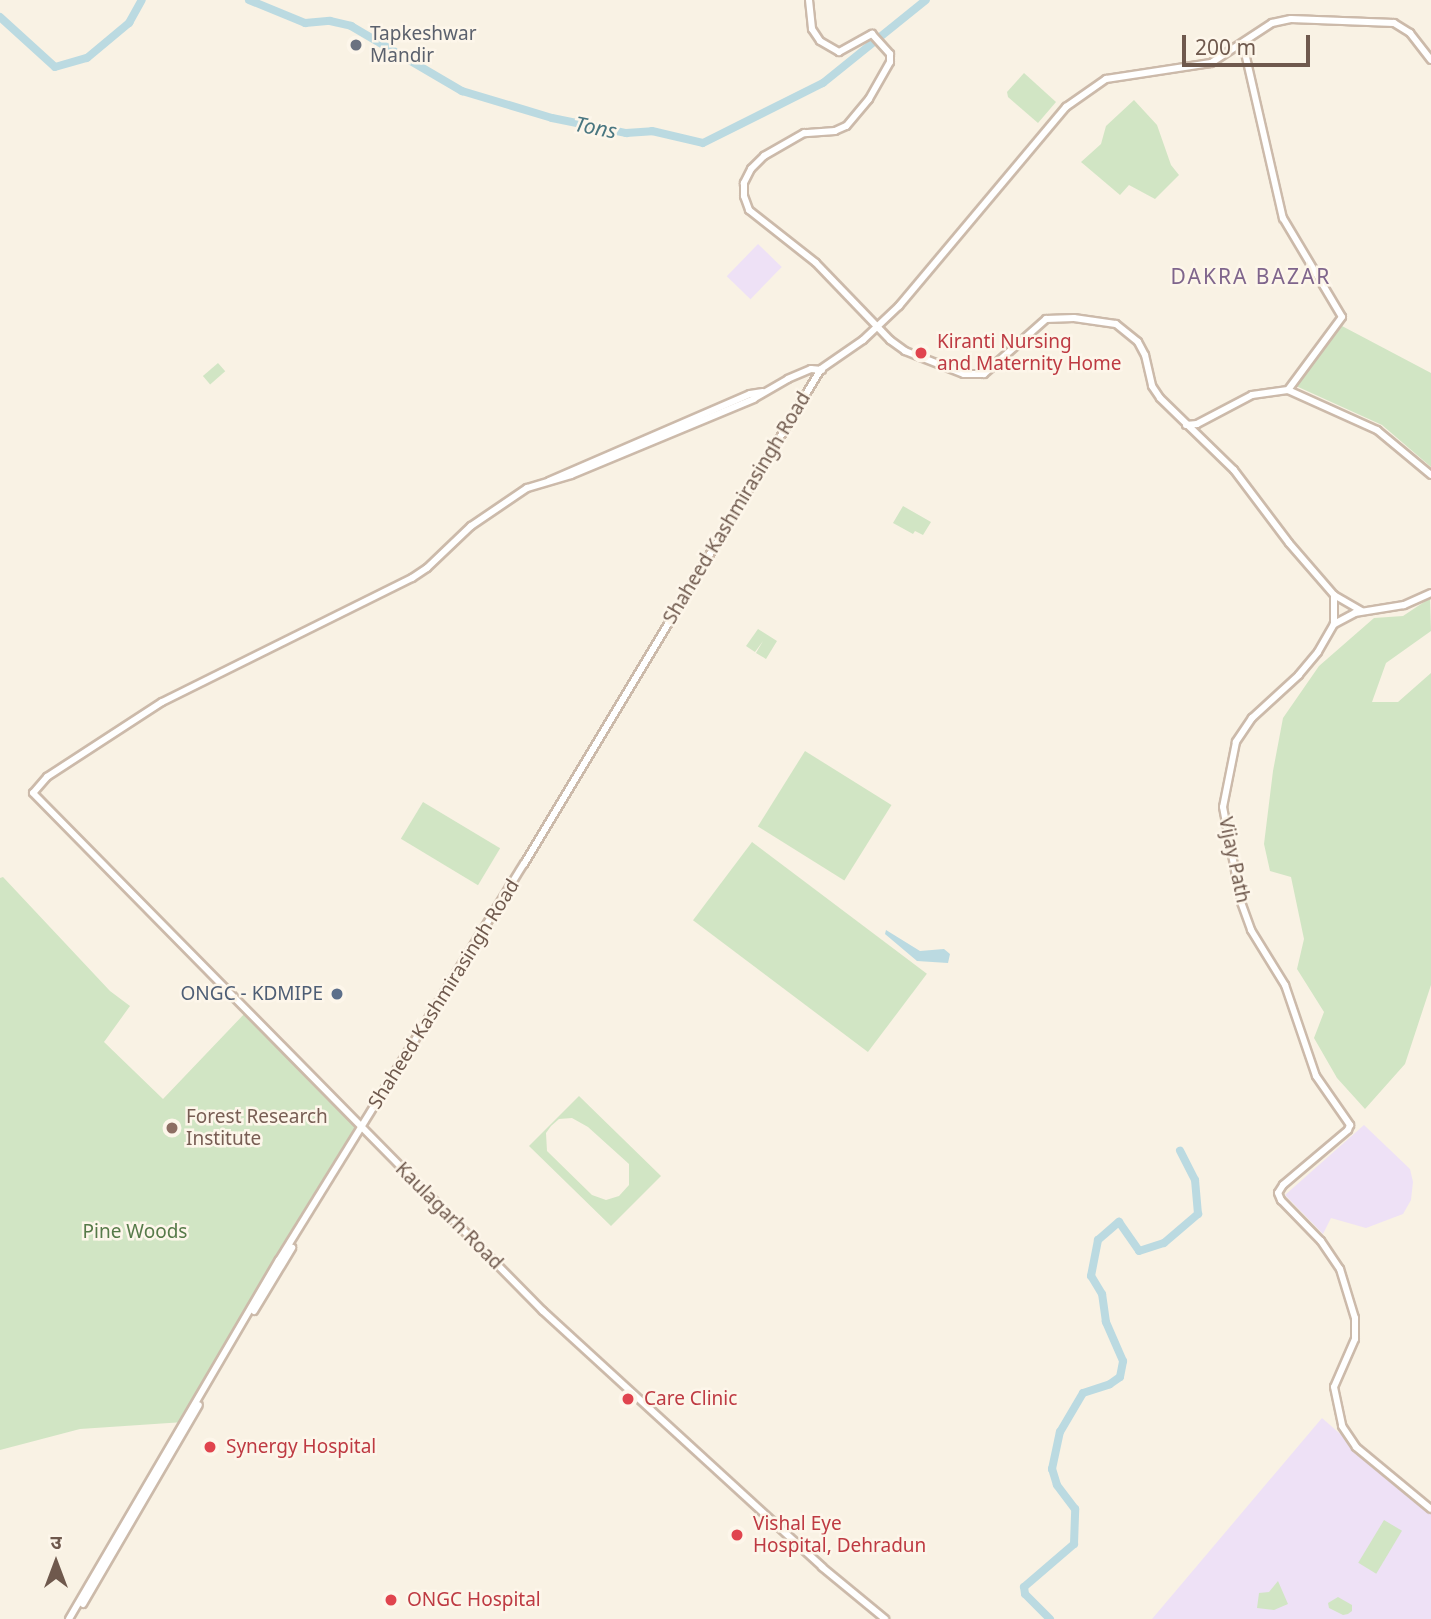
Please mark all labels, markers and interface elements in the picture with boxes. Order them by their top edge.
scale bar [1186,21,1314,65]
place label: Tapkeshwar Mandir [370,23,477,67]
text: 200 m [1195,33,1256,61]
marker: Tapkeshwar Mandir [348,37,364,53]
water label: Tons [573,111,619,143]
district label: DAKRA BAZAR [1172,263,1330,289]
place label: Kiranti Nursing and Maternity Home [937,331,1122,375]
marker: Kiranti Nursing and Maternity Home [911,343,931,363]
street label: Shaheed Kashmirasingh Road [659,388,815,628]
street label: Vijay Path [1214,815,1254,905]
street label: Shaheed Kashmirasingh Road [364,875,524,1113]
place label: ONGC - KDMIPE [181,983,323,1005]
marker: ONGC - KDMIPE [329,986,345,1002]
place label: Forest Research Institute [186,1106,328,1150]
marker: Forest Research Institute [164,1120,180,1136]
street label: Kaulagarh Road [391,1158,507,1274]
park label: Pine Woods [83,1221,187,1243]
place label: Care Clinic [644,1388,737,1410]
marker: Care Clinic [618,1389,638,1409]
place label: Synergy Hospital [226,1436,376,1458]
marker: Synergy Hospital [200,1437,220,1457]
place label: Vishal Eye Hospital, Dehradun [753,1513,926,1557]
marker: Vishal Eye Hospital, Dehradun [727,1525,747,1545]
north arrow [21,1528,91,1598]
text: उ [50,1529,62,1555]
place label: ONGC Hospital [407,1589,541,1611]
marker: ONGC Hospital [381,1590,401,1610]

